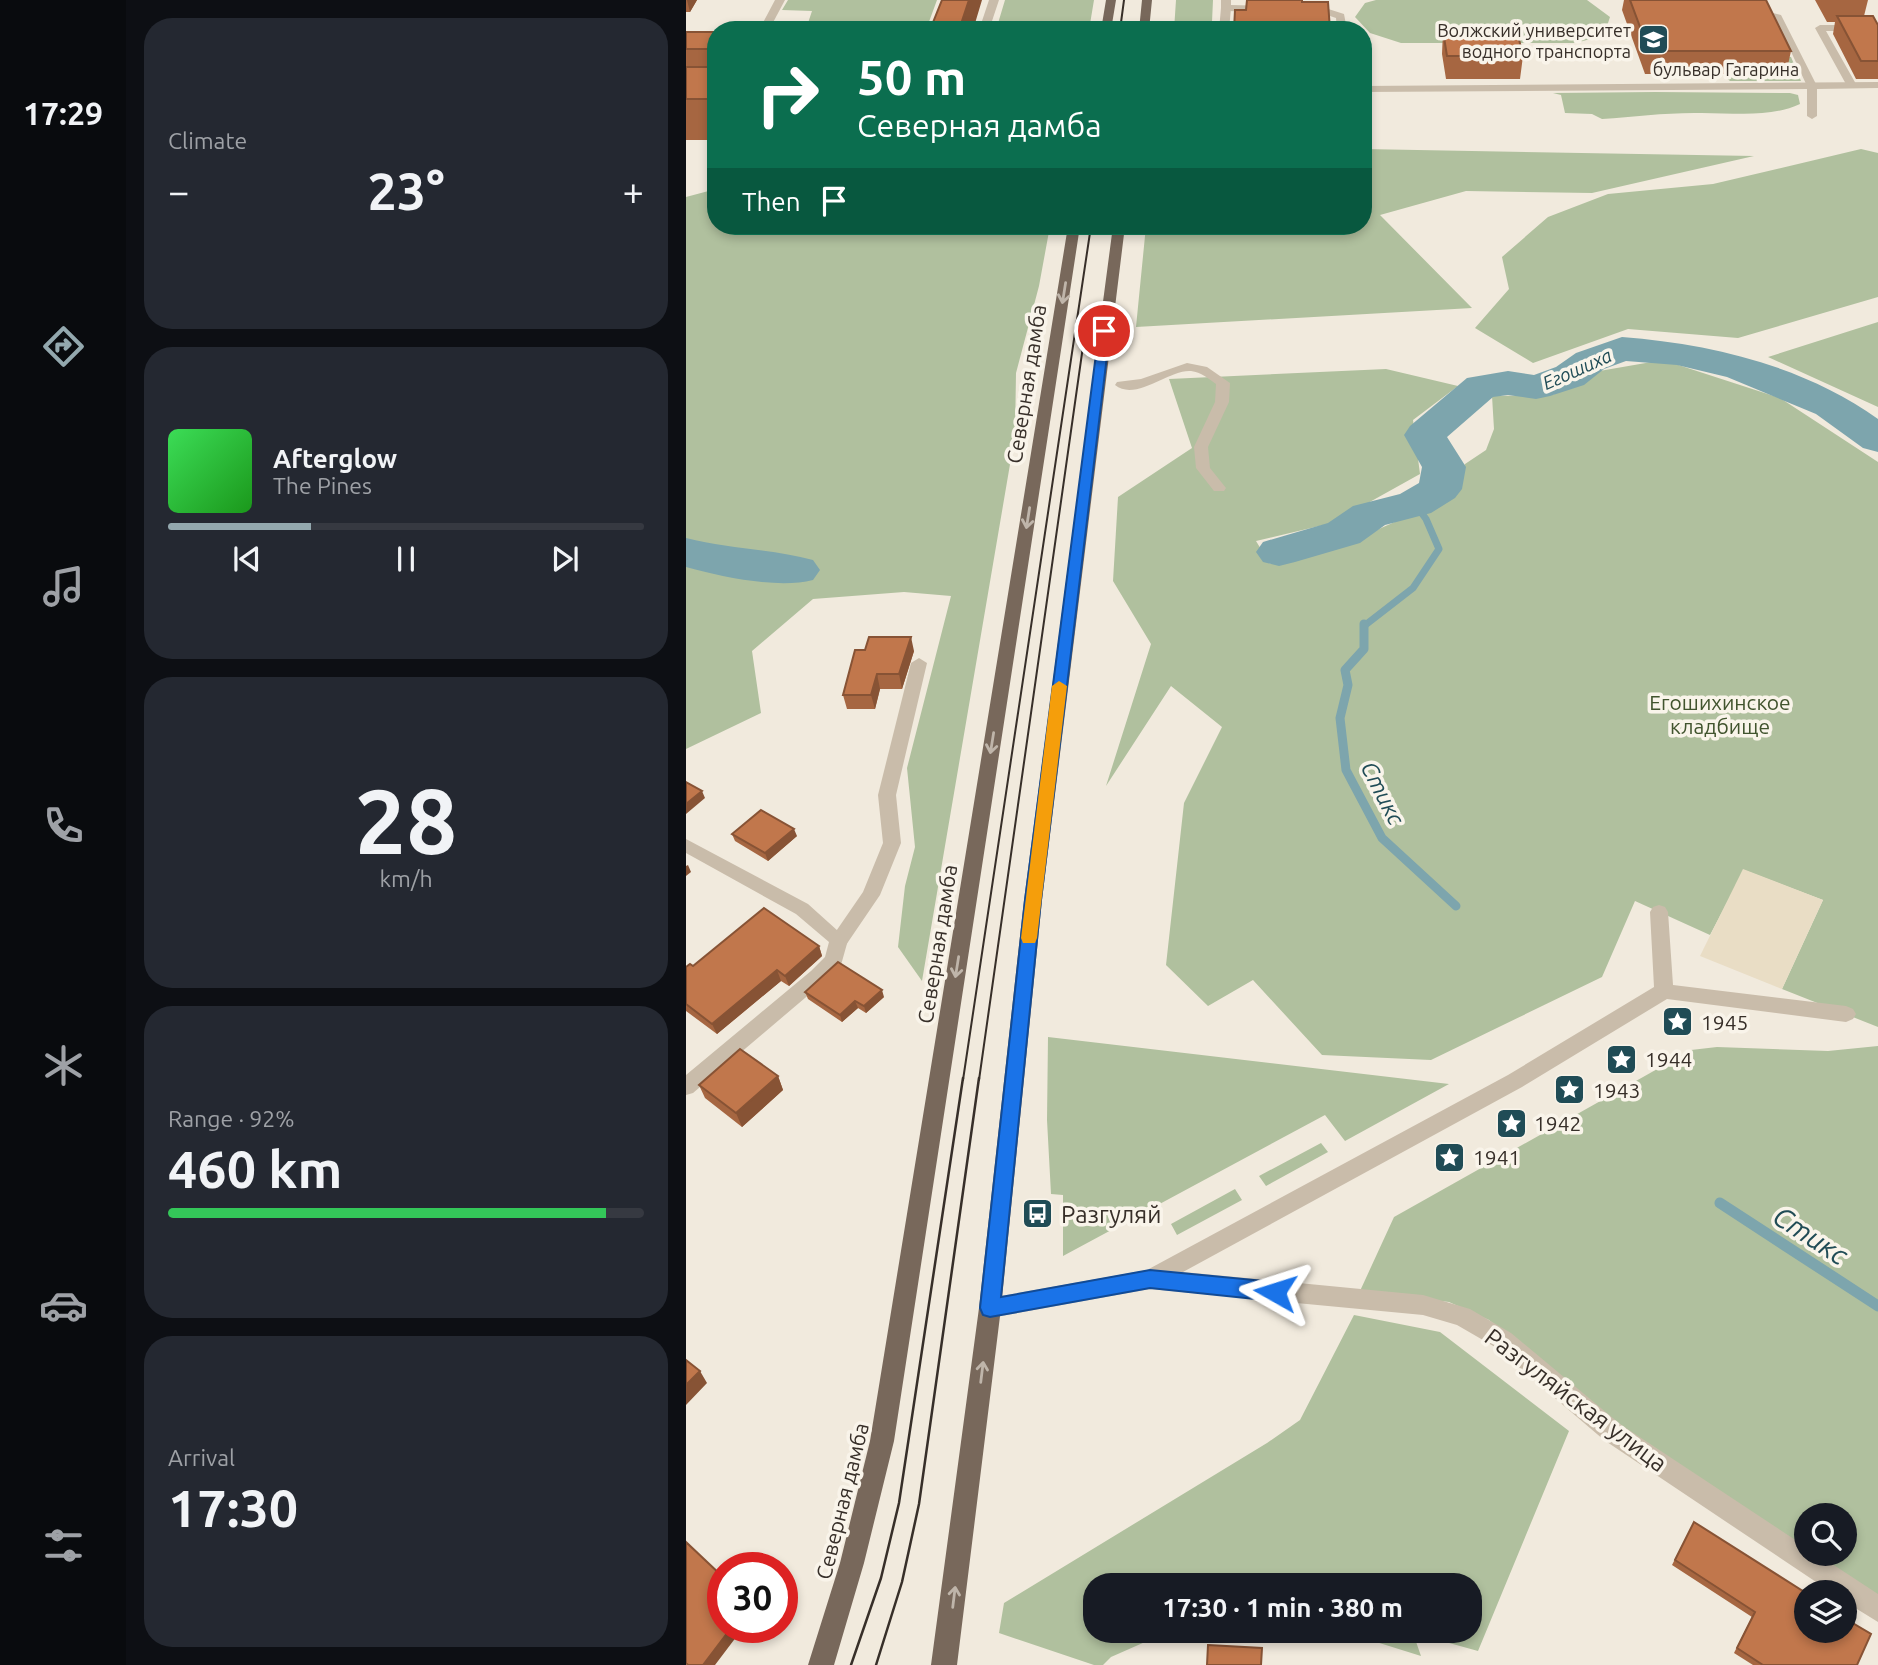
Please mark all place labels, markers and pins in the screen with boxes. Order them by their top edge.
place label: Волжский университет водного транспорта [1437,20,1631,61]
school or university icon: Волжский университет водного транспорта [1637,23,1671,57]
pin [1074,301,1134,361]
place icon: 1945 [1661,1005,1695,1039]
place label: 1945 [1701,1010,1748,1034]
place icon: 1944 [1605,1042,1639,1076]
place label: 1944 [1645,1047,1692,1071]
place icon: 1943 [1553,1073,1587,1107]
place label: 1943 [1593,1078,1640,1102]
place icon: 1942 [1494,1106,1528,1140]
place label: 1942 [1534,1111,1581,1135]
place icon: 1941 [1433,1140,1467,1174]
place label: 1941 [1473,1145,1520,1169]
bus stop icon: Разгуляй [1021,1197,1055,1231]
place label: Разгуляй [1061,1201,1162,1228]

